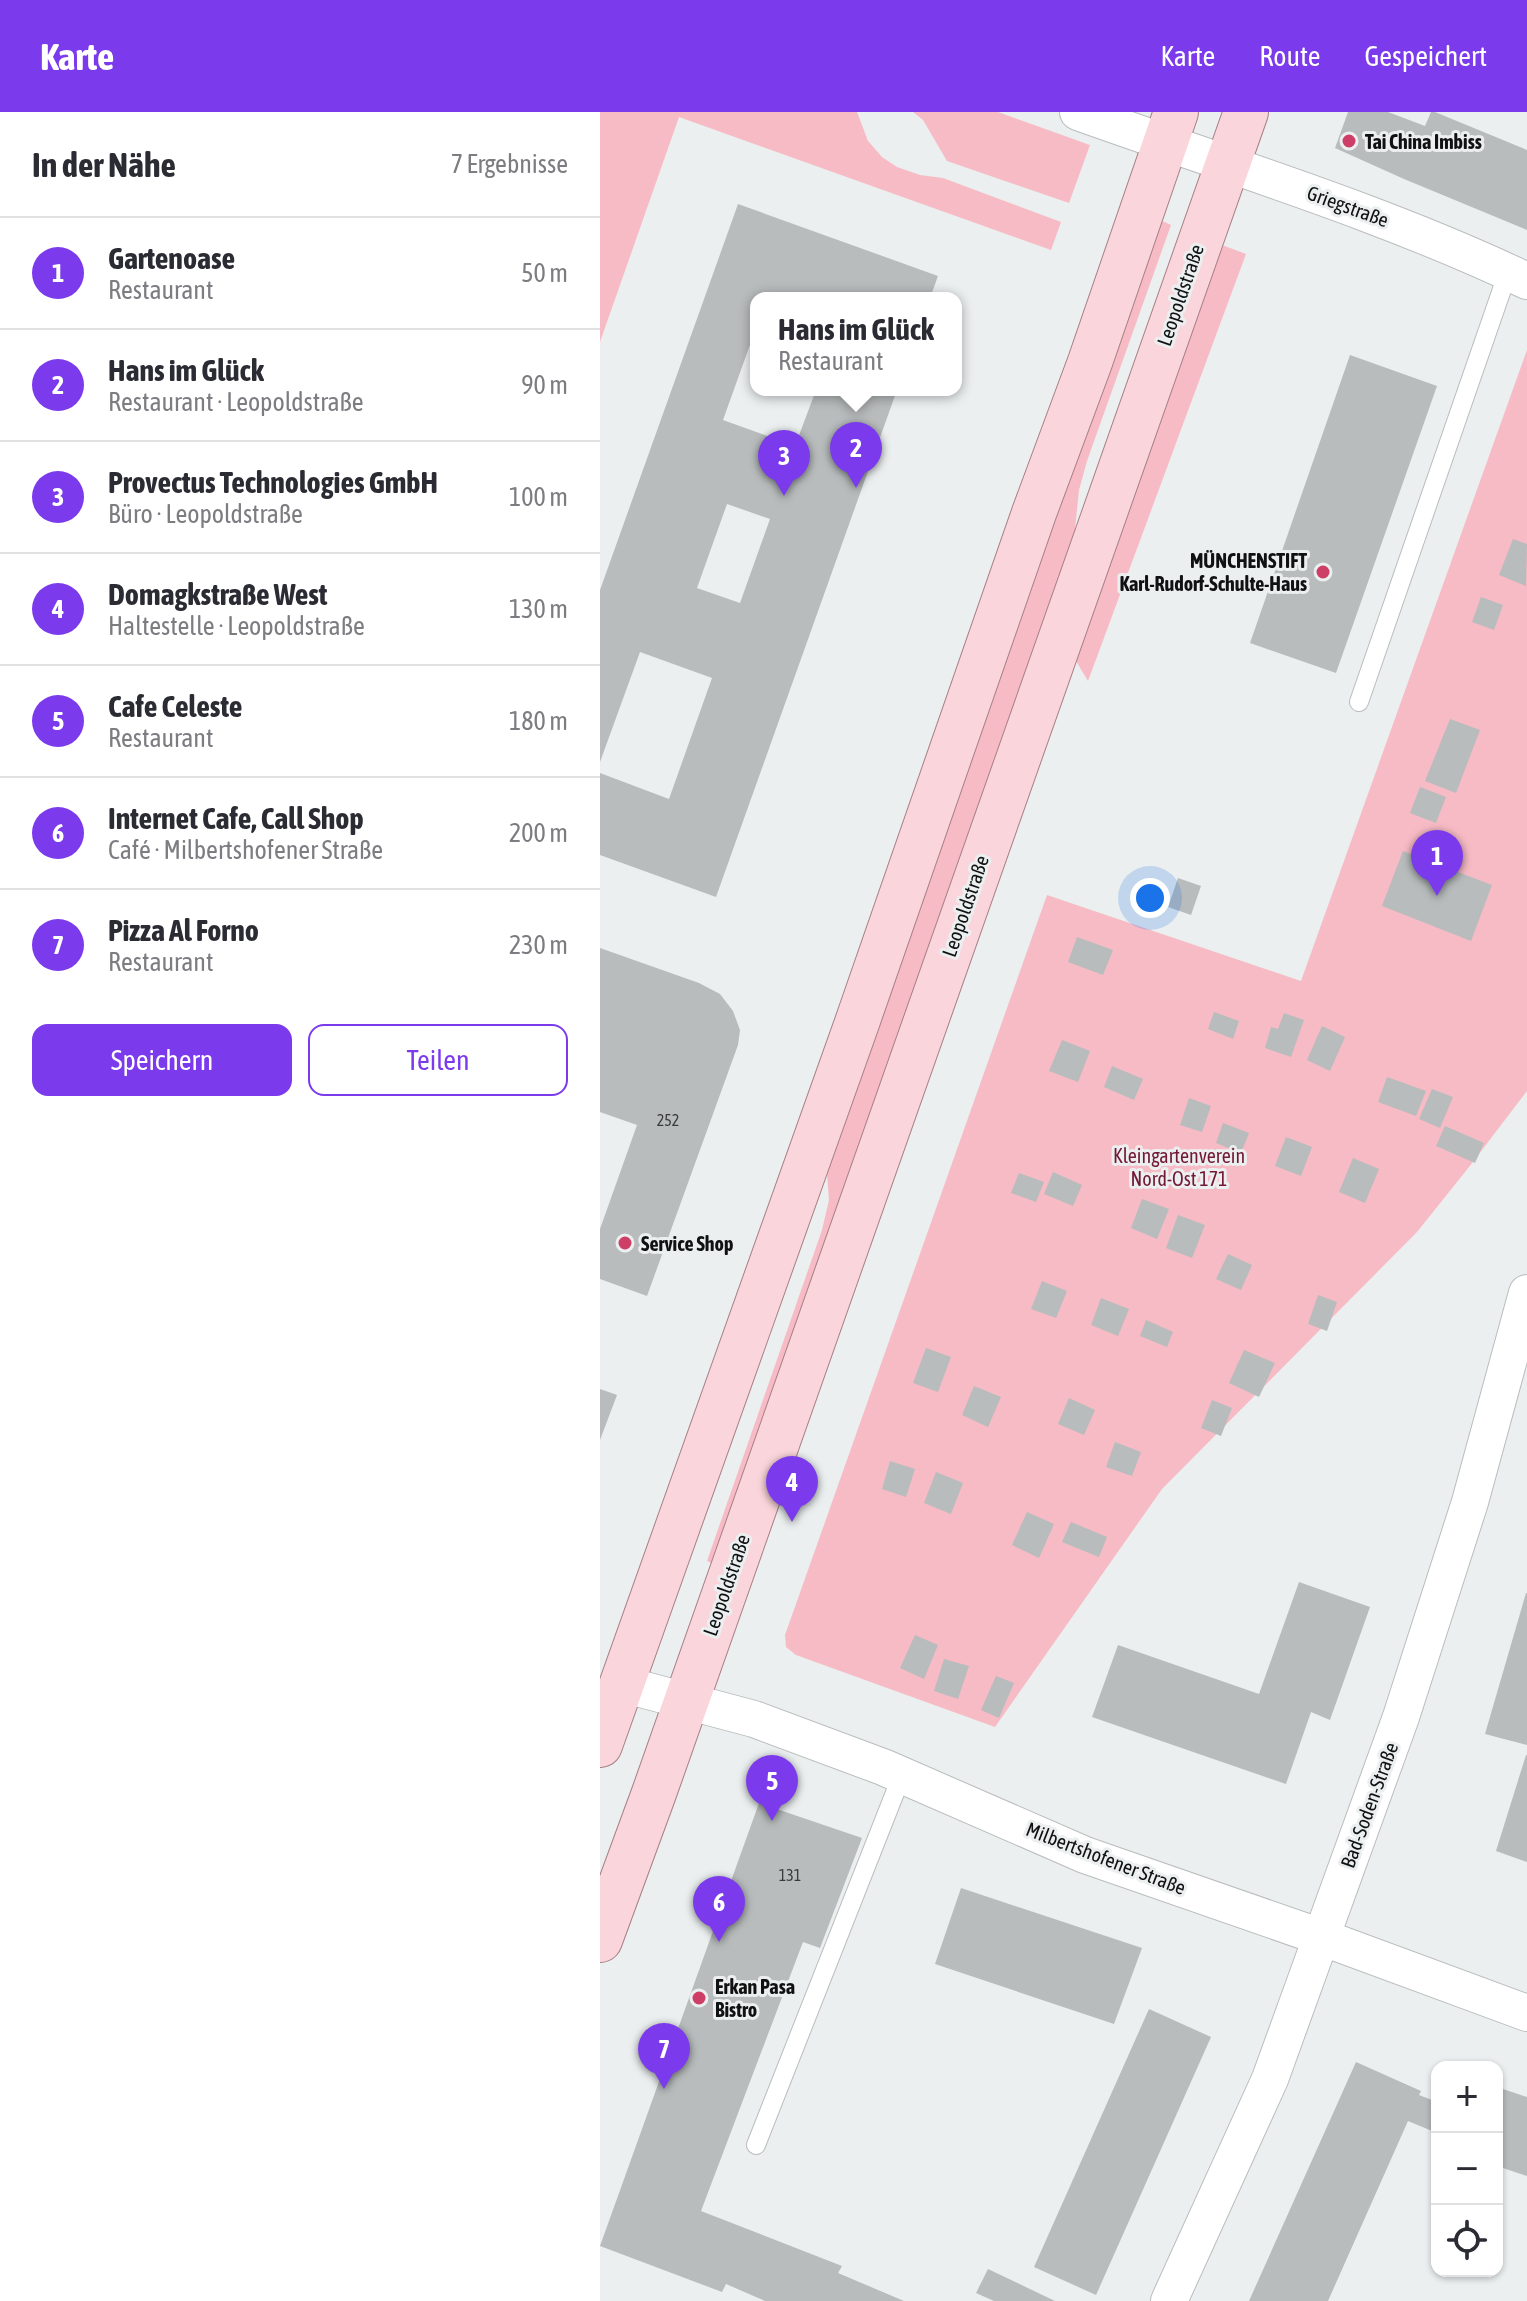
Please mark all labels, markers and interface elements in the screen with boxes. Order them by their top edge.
text: Karte [40,35,114,78]
text: Karte [1161,40,1215,72]
text: Route [1259,40,1320,72]
text: Gespeichert [1364,40,1487,72]
place label: Tai China Imbiss [1365,130,1482,153]
marker: Tai China Imbiss [1340,132,1358,150]
text: In der Nähe [32,145,176,184]
text: 7 Ergebnisse [451,149,568,179]
street label: Griegstraße [1304,181,1392,231]
text: Gartenoase [108,241,235,275]
street label: Leopoldstraße [1152,241,1208,349]
text: 1 [52,258,64,288]
text: 50 m [521,258,568,288]
text: Restaurant [108,275,213,305]
popup [750,292,962,396]
text: Hans im Glück [778,312,934,346]
text: Restaurant [778,346,884,376]
text: Hans im Glück [108,353,264,387]
text: 2 [52,370,64,400]
text: 90 m [521,370,568,400]
text: Restaurant · Leopoldstraße [108,387,364,417]
pin: 2 [830,422,882,488]
pin: 3 [758,430,810,496]
text: Provectus Technologies GmbH [108,465,438,499]
text: 3 [52,482,64,512]
text: 100 m [509,482,568,512]
text: Büro · Leopoldstraße [108,499,303,529]
place label: MÜNCHENSTIFT Karl-Rudorf-Schulte-Haus [1120,549,1307,595]
marker: MÜNCHENSTIFT Karl-Rudorf-Schulte-Haus [1314,563,1332,581]
text: Domagkstraße West [108,577,328,611]
text: 4 [52,594,64,624]
text: 130 m [509,594,568,624]
text: Haltestelle · Leopoldstraße [108,611,365,641]
text: Cafe Celeste [108,689,242,723]
text: 5 [52,706,64,736]
text: 180 m [509,706,568,736]
text: Restaurant [108,723,213,753]
text: Internet Cafe, Call Shop [108,801,364,835]
text: 6 [52,818,64,848]
text: 200 m [509,818,568,848]
pin: 1 [1411,830,1463,896]
text: Café · Milbertshofener Straße [108,835,383,865]
street label: Leopoldstraße [937,852,993,960]
your location [1130,878,1170,918]
text: Pizza Al Forno [108,913,259,947]
text: 7 [52,930,64,960]
text: 230 m [509,930,568,960]
text: Restaurant [108,947,213,977]
button: Speichern [32,1024,292,1096]
button: Teilen [308,1024,568,1096]
house number: 252 [657,1111,679,1129]
park label: Kleingartenverein Nord-Ost 171 [1113,1144,1245,1190]
place label: Service Shop [641,1232,733,1255]
marker: Service Shop [616,1234,634,1252]
pin: 4 [766,1456,818,1522]
street label: Leopoldstraße [698,1531,754,1639]
street label: Bad-Soden-Straße [1336,1739,1402,1871]
pin: 5 [746,1755,798,1821]
street label: Milbertshofener Straße [1023,1817,1189,1899]
house number: 131 [779,1866,801,1884]
pin: 6 [693,1876,745,1942]
place label: Erkan Pasa Bistro [715,1975,795,2021]
marker: Erkan Pasa Bistro [690,1989,708,2007]
pin: 7 [638,2023,690,2089]
map controls [1431,2061,1503,2277]
button: + [1431,2061,1503,2133]
button: − [1431,2133,1503,2205]
button: locate [1431,2205,1503,2277]

